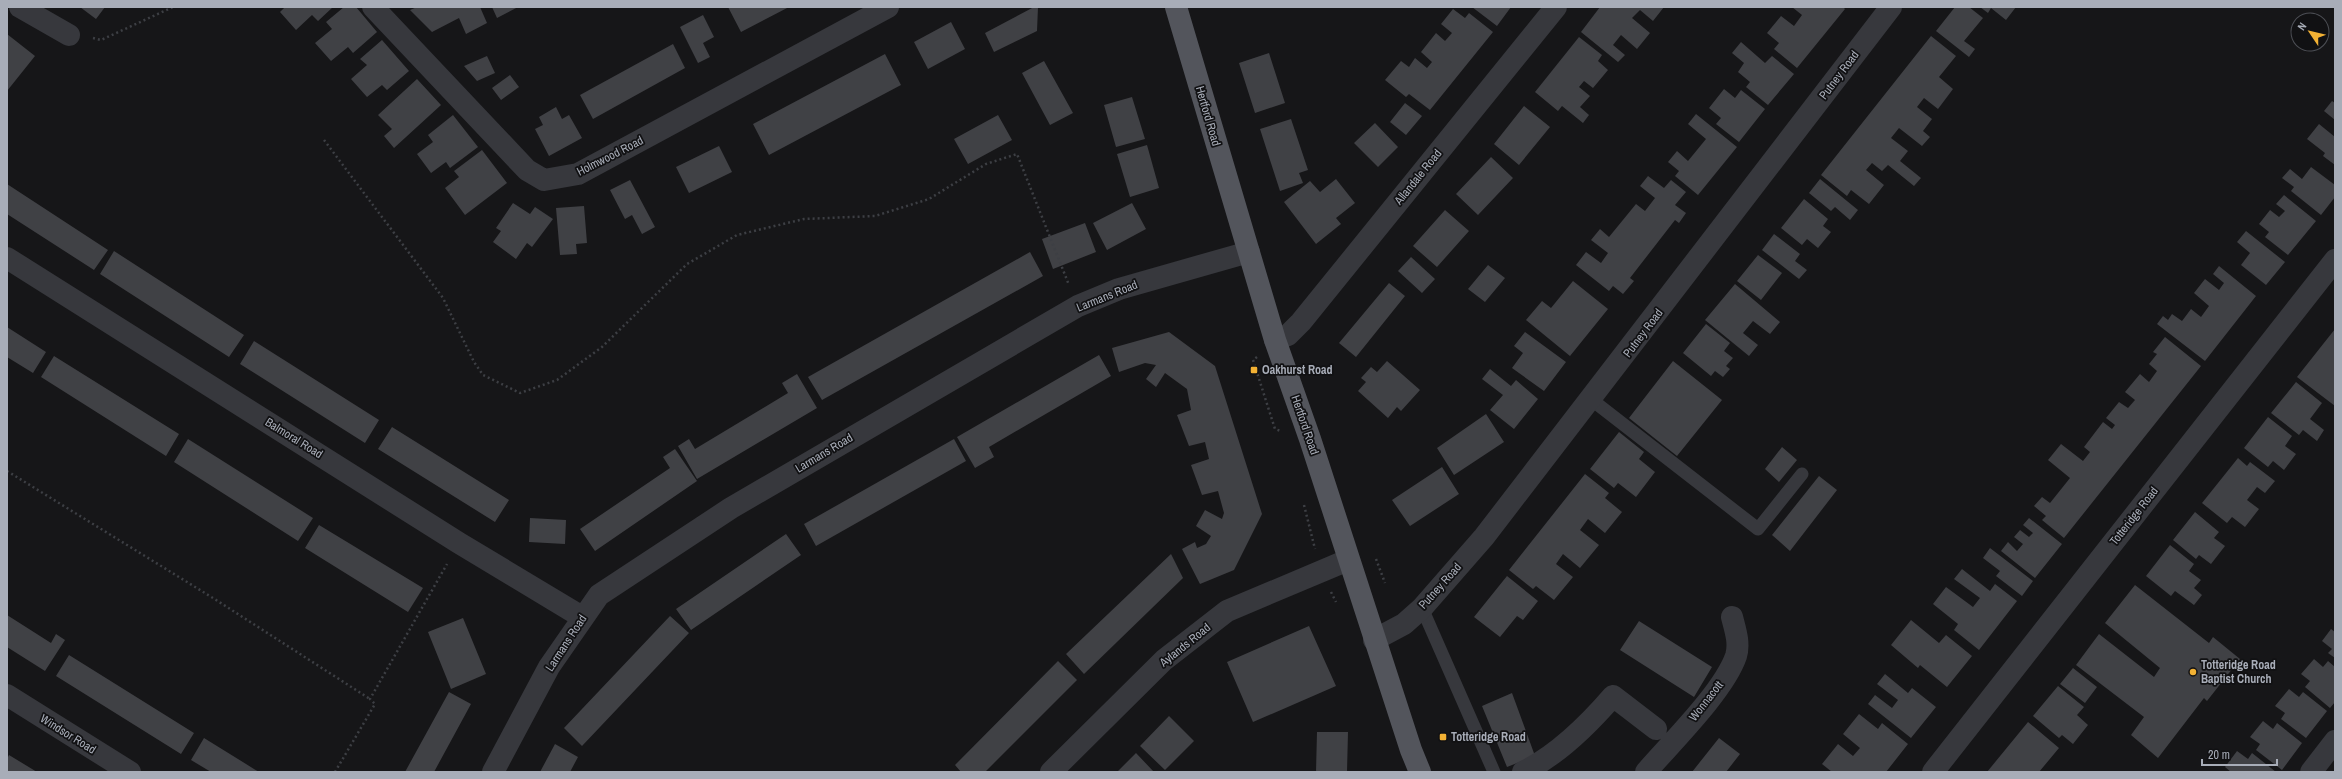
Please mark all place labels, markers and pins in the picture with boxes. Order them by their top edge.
place label: Oakhurst Road [1262,362,1333,378]
marker: Oakhurst Road [1249,365,1259,375]
place label: Totteridge Road Baptist Church [2201,657,2276,687]
marker: Totteridge Road Baptist Church [2188,667,2198,677]
place label: Totteridge Road [1451,729,1526,745]
marker: Totteridge Road [1438,732,1448,742]

